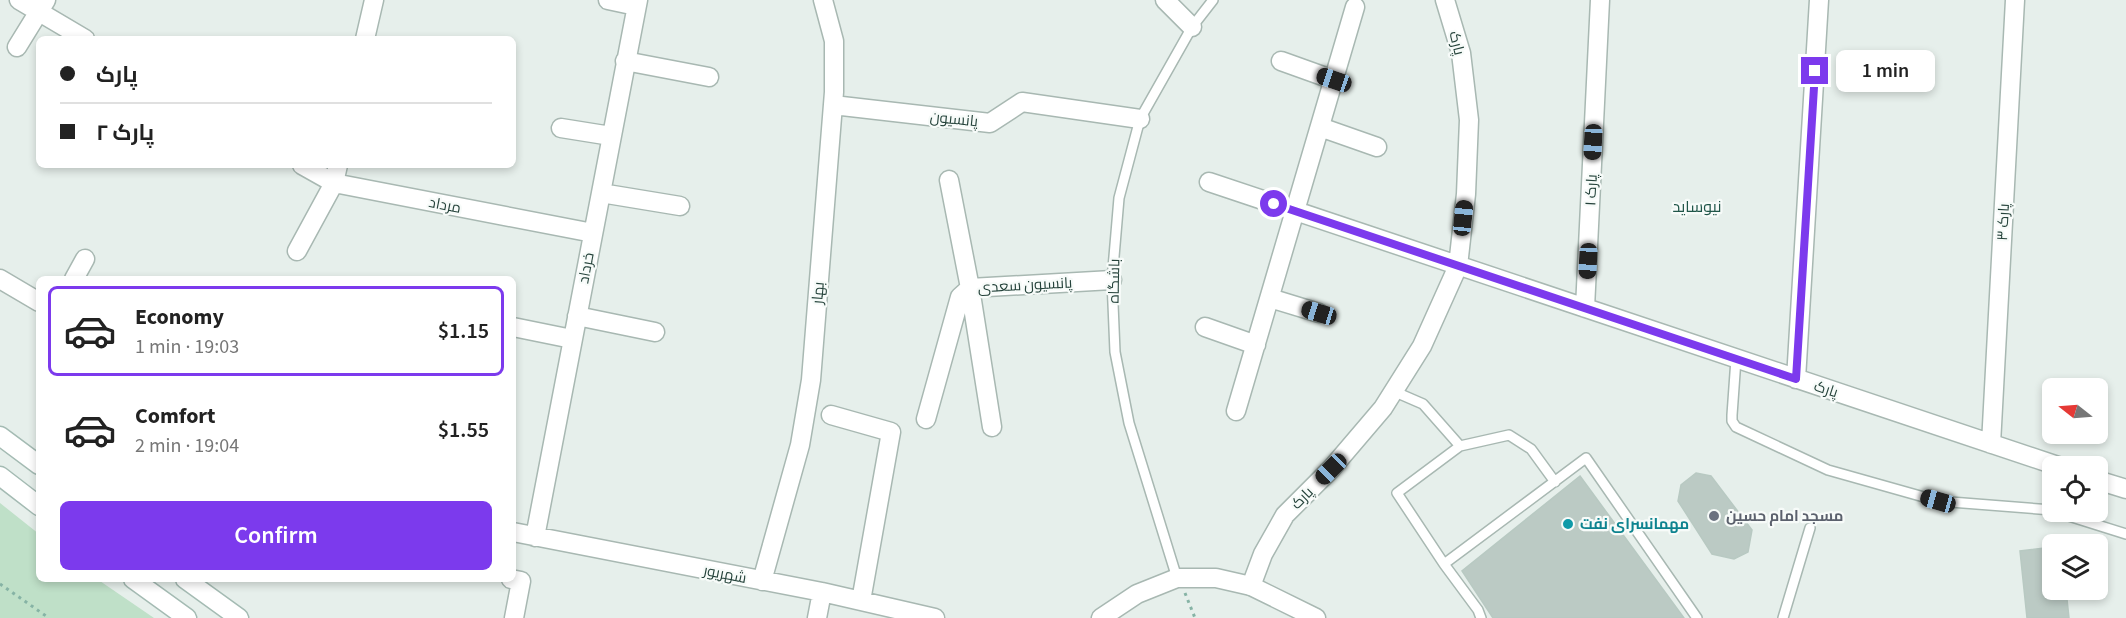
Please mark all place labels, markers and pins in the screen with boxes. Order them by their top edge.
place label: مسجد امام حسین [1726,506,1843,527]
marker: مسجد امام حسین [1707,509,1721,523]
place label: مهمانسرای نفت [1580,514,1689,535]
marker: مهمانسرای نفت [1561,517,1575,531]

